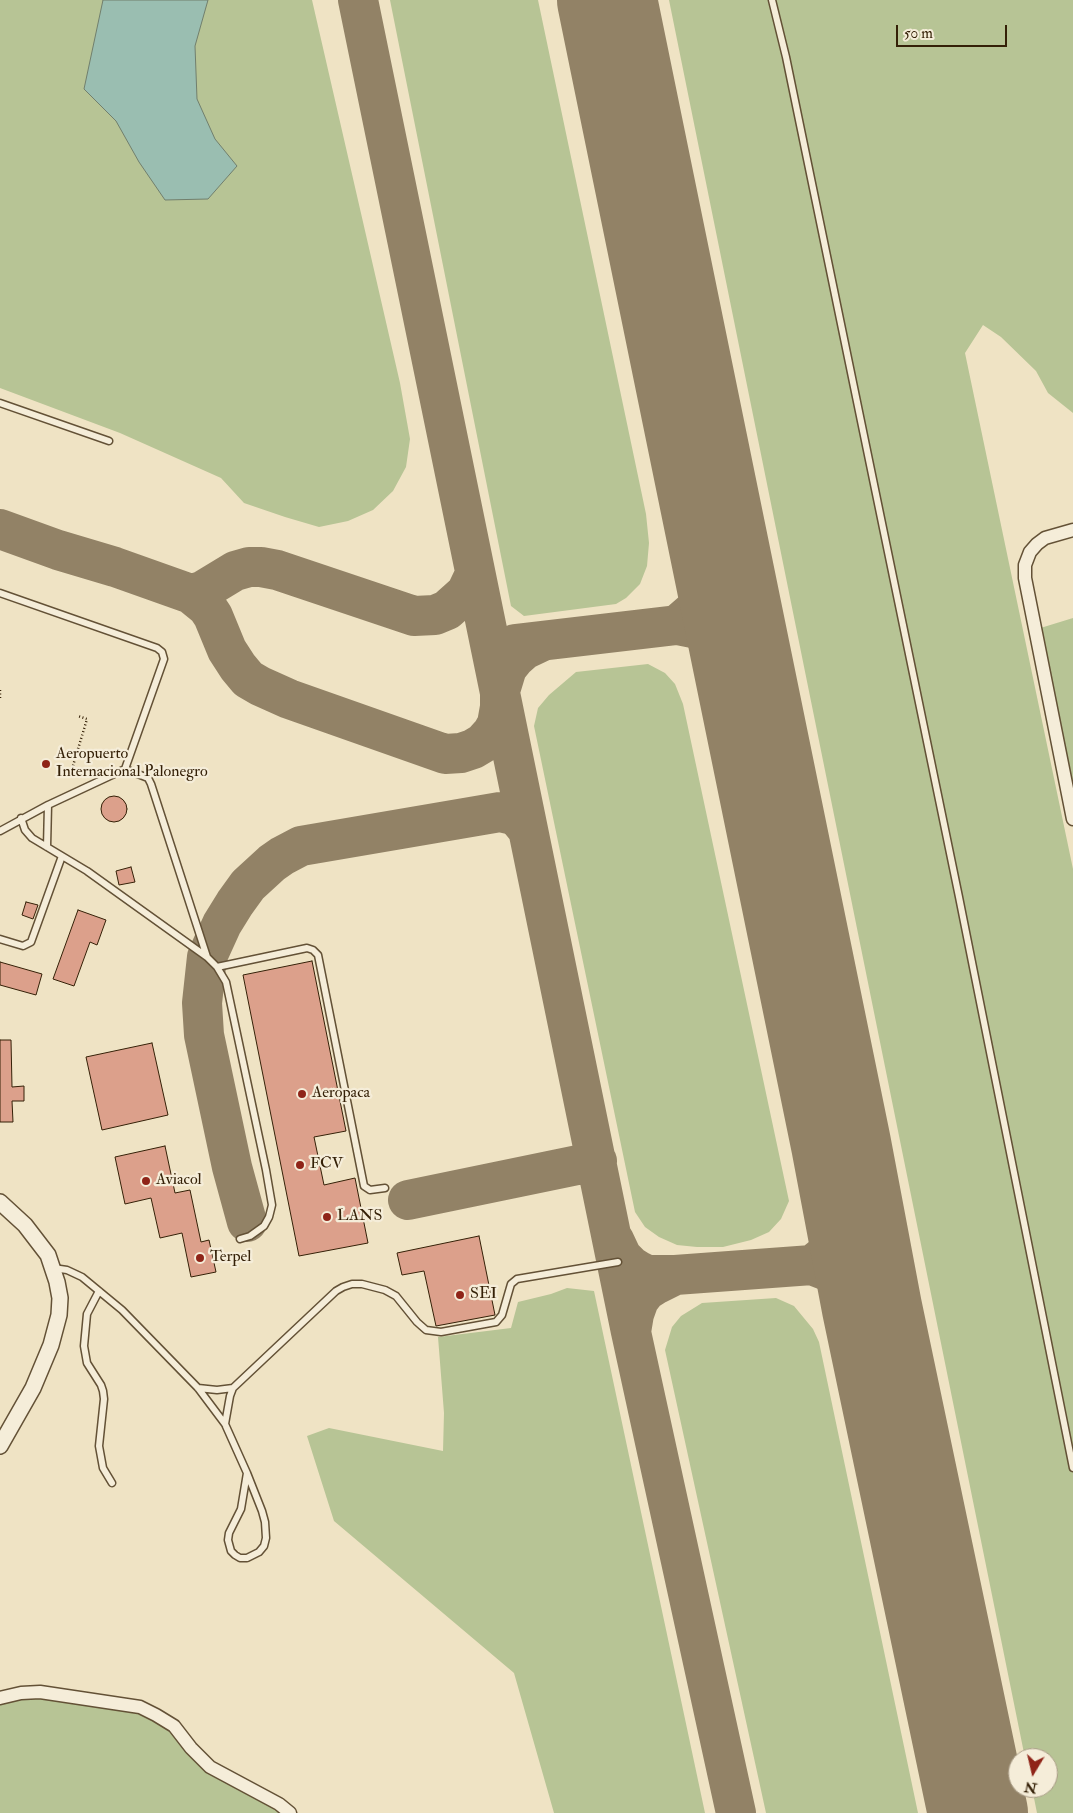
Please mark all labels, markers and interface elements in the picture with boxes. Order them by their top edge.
scale bar [898,15,1009,47]
text: 50 m [904,24,933,43]
place label: Aeropuerto Internacional Palonegro [56,745,208,783]
marker: Aeropuerto Internacional Palonegro [40,758,52,770]
place label: Aeropaca [312,1084,370,1104]
marker: Aeropaca [296,1088,308,1100]
place label: FCV [310,1155,343,1175]
marker: FCV [294,1159,306,1171]
place label: Aviacol [156,1171,202,1191]
marker: Aviacol [140,1175,152,1187]
place label: LANS [337,1207,382,1227]
marker: LANS [321,1211,333,1223]
place label: Terpel [210,1248,251,1268]
marker: Terpel [194,1252,206,1264]
place label: SEI [470,1285,497,1305]
marker: SEI [454,1289,466,1301]
north arrow [1008,1748,1058,1798]
text: N [1023,1778,1038,1797]

